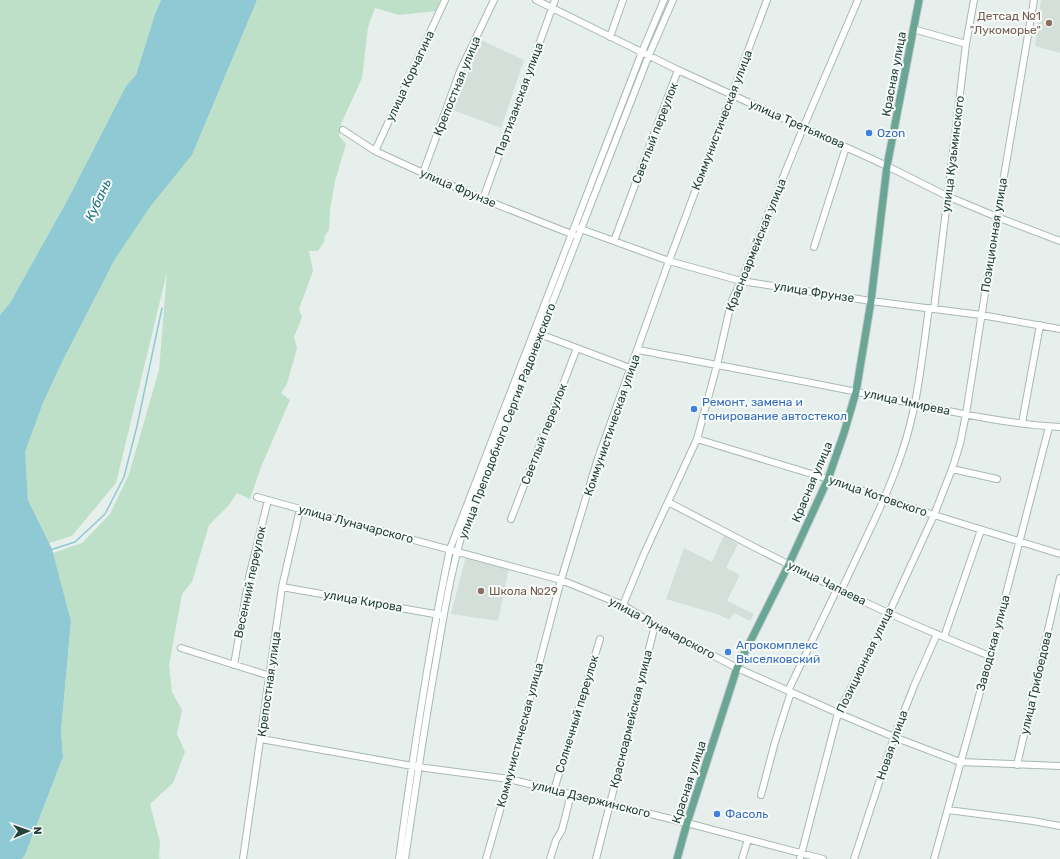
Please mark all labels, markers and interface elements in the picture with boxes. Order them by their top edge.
place label: Детсад №1 "Лукоморье" [970,9,1041,37]
marker: Детсад №1 "Лукоморье" [1044,18,1054,28]
street label: улица Корчагина [383,28,437,124]
street label: Красная улица [879,30,909,118]
street label: Крепостная улица [431,34,483,138]
street label: Партизанская улица [492,40,546,158]
street label: Коммунистическая улица [689,48,755,192]
street label: Светлый переулок [629,80,681,186]
street label: улица Кузьминского [939,95,967,213]
street label: улица Третьякова [747,97,847,151]
place label: Ozon [877,126,905,140]
marker: Ozon [864,128,874,138]
street label: улица Фрунзе [418,166,498,210]
water label: Кубань [82,176,114,223]
street label: Красноармейская улица [723,177,789,313]
street label: Позиционная улица [978,177,1010,293]
street label: улица Фрунзе [773,279,856,305]
street label: улица Преподобного Сергия Радонежского [455,301,559,541]
street label: Коммунистическая улица [581,352,643,498]
street label: Светлый переулок [518,381,570,487]
street label: улица Чмирева [862,386,952,418]
place label: Ремонт, замена и тонирование автостекол [702,395,847,423]
marker: Ремонт, замена и тонирование автостекол [689,404,699,414]
street label: Красная улица [789,440,835,524]
street label: улица Котовского [827,473,929,519]
street label: улица Луначарского [297,502,415,546]
street label: Весенний переулок [231,524,269,639]
street label: улица Чапаева [785,558,869,608]
place label: Школа №29 [489,584,558,598]
marker: Школа №29 [476,586,486,596]
street label: улица Кирова [322,587,404,615]
street label: улица Луначарского [606,594,718,662]
street label: Заводская улица [973,594,1013,692]
street label: Позиционная улица [833,605,897,715]
street label: Крепостная улица [255,630,283,738]
street label: улица Грибоедова [1017,630,1055,736]
place label: Агрокомплекс Выселковский [736,638,820,666]
marker: Агрокомплекс Выселковский [723,647,733,657]
street label: Красноармейская улица [607,648,655,790]
street label: Солнечный переулок [552,653,602,775]
street label: Коммунистическая улица [494,661,546,809]
street label: Новая улица [874,708,910,782]
street label: Красная улица [669,739,709,825]
street label: улица Дзержинского [530,777,652,821]
place label: Фасоль [725,807,768,821]
marker: Фасоль [712,809,722,819]
north arrow [8,811,48,851]
text: N [31,826,44,835]

